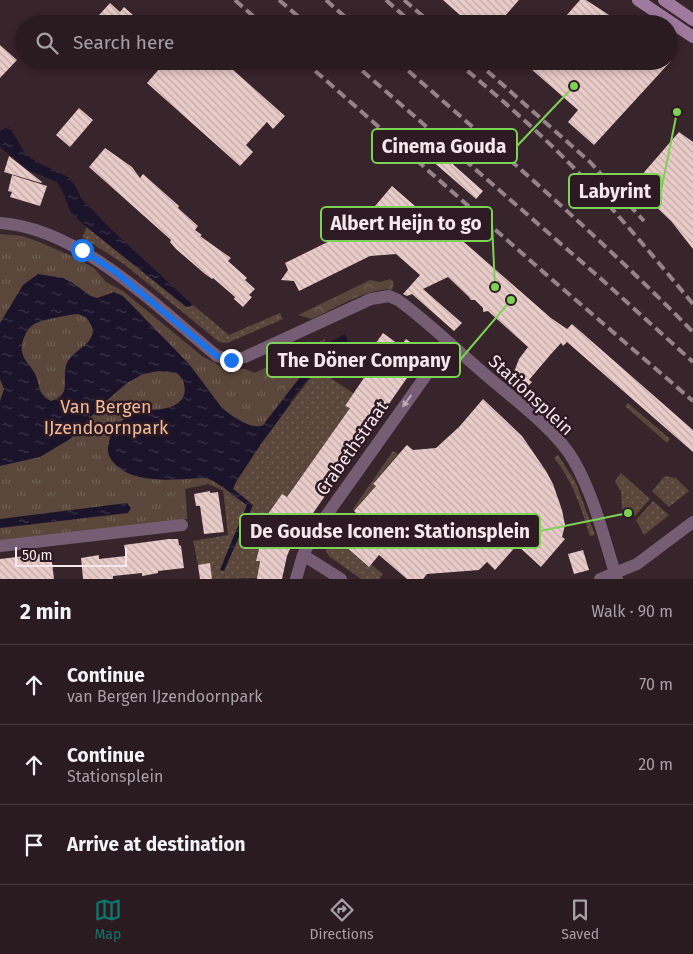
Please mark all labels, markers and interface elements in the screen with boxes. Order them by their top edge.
search box [15,15,678,70]
icon: search [33,29,61,57]
text: Search here [73,31,174,54]
callout: Cinema Gouda [372,129,517,163]
text: Cinema Gouda [382,135,506,158]
callout: Labyrint [569,174,661,208]
text: Labyrint [579,180,652,203]
callout: Albert Heijn to go [321,207,492,241]
text: Albert Heijn to go [329,212,482,235]
route start [71,239,94,262]
callout: The Döner Company [267,343,460,377]
route end [220,349,243,372]
text: The Döner Company [277,349,451,372]
street label: Stationsplein [484,350,578,440]
one-way arrow [402,394,412,408]
park label: Van Bergen IJzendoornpark [44,396,169,439]
street label: Crabethstraat [311,396,393,500]
callout: De Goudse Iconen: Stationsplein [240,514,540,548]
text: De Goudse Iconen: Stationsplein [250,520,530,543]
scale bar [15,544,128,567]
text: 50 m [22,547,53,564]
text: 2 min [20,599,72,625]
text: Walk · 90 m [591,602,673,621]
text: Continue [67,664,145,687]
icon: ahead [20,671,48,699]
text: 70 m [639,675,673,694]
text: van Bergen IJzendoornpark [67,687,263,706]
text: Continue [67,744,145,767]
icon: ahead [20,751,48,779]
text: 20 m [638,755,673,774]
text: Stationsplein [67,767,163,786]
icon: arrive [20,831,48,859]
text: Arrive at destination [67,833,246,856]
tab: Map [94,896,122,943]
tab: Directions [309,896,374,943]
tab: Saved [561,896,599,943]

